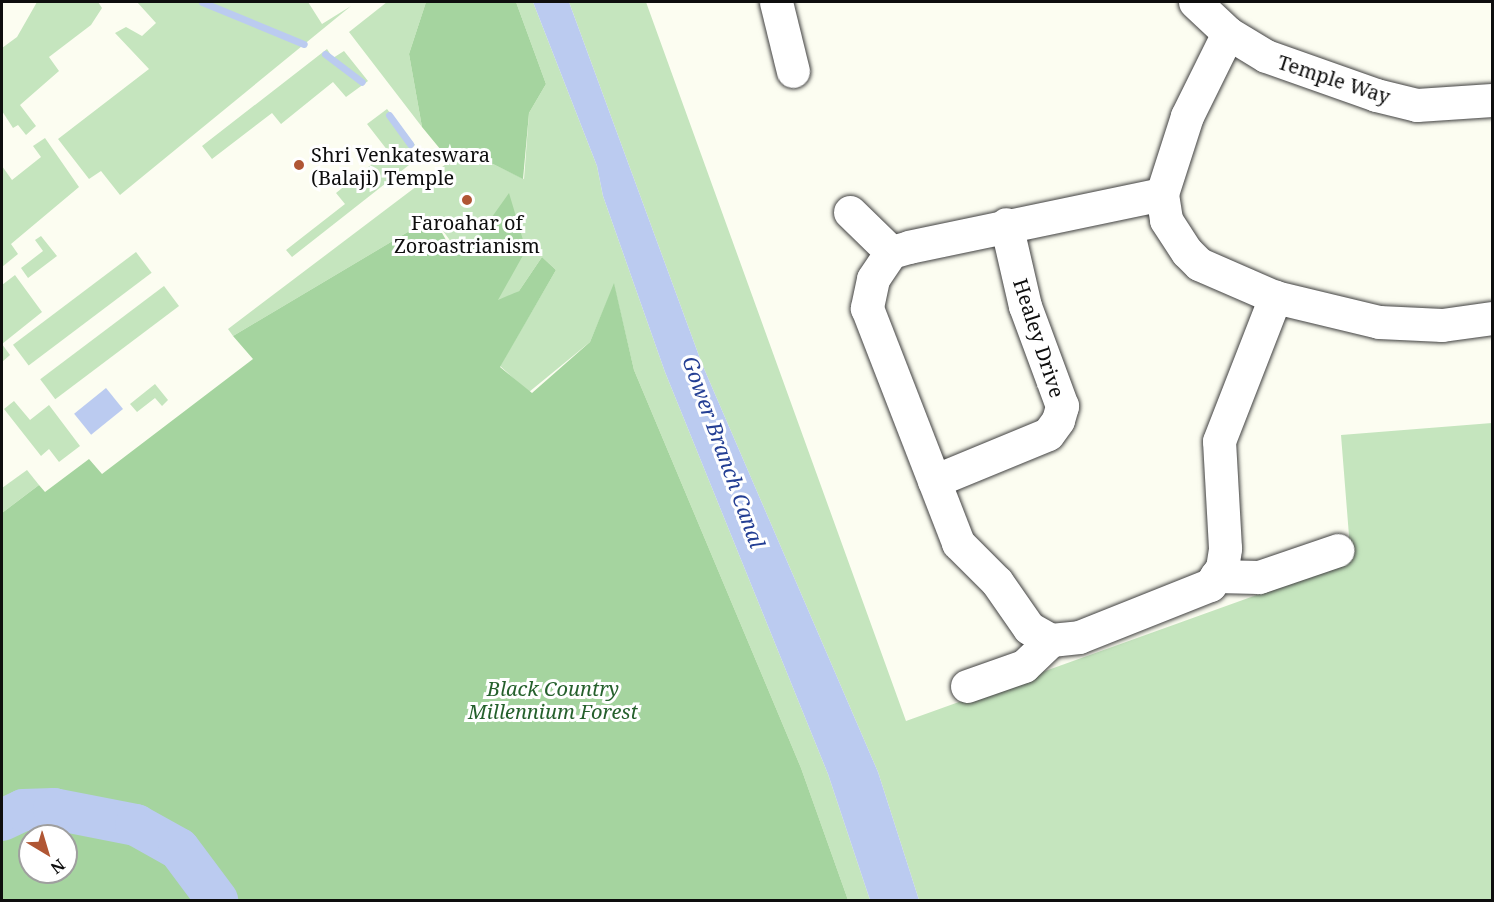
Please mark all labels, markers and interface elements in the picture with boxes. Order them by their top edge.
street label: Temple Way [1275,50,1393,108]
place label: Shri Venkateswara (Balaji) Temple [311,142,490,189]
marker: Shri Venkateswara (Balaji) Temple [292,158,306,172]
marker: Faroahar of Zoroastrianism [460,193,474,207]
place label: Faroahar of Zoroastrianism [394,210,540,257]
street label: Healey Drive [1008,275,1070,401]
water label: Gower Branch Canal [678,353,770,551]
park label: Black Country Millennium Forest [468,677,638,724]
north arrow [18,824,78,884]
text: N [46,854,70,879]

